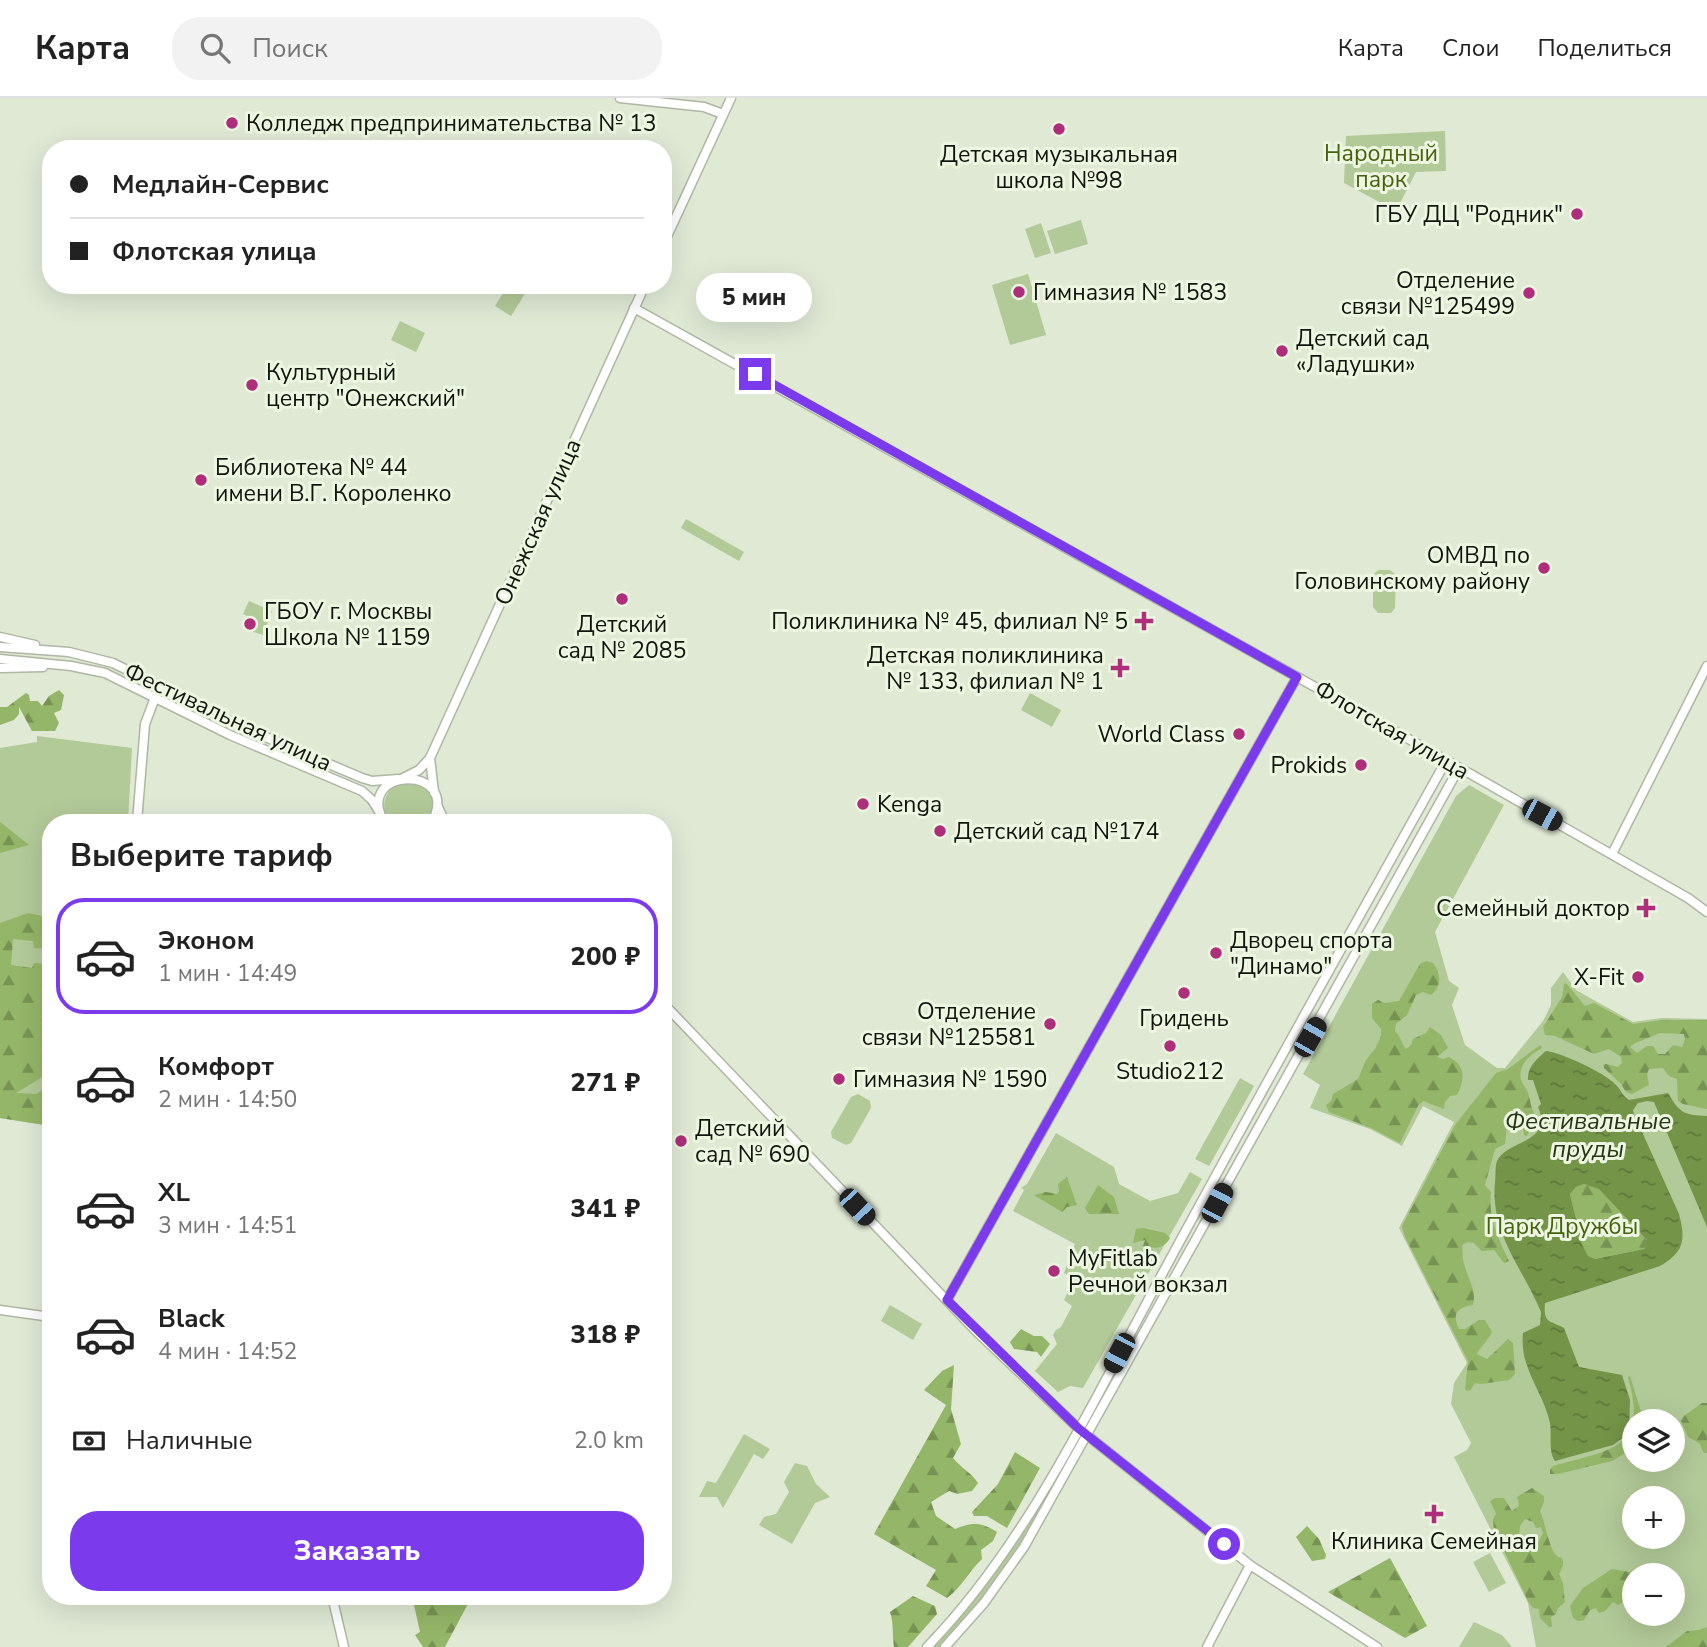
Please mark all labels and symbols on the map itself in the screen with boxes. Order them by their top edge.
place label: Колледж предпринимательства № 13 [246,108,656,139]
marker: Колледж предпринимательства № 13 [224,115,240,131]
marker: Детская музыкальная школа №98 [1051,121,1067,137]
park label: Народный парк [1324,138,1438,195]
place label: Детская музыкальная школа №98 [940,139,1178,196]
place label: ГБУ ДЦ "Родник" [1375,199,1563,230]
marker: ГБУ ДЦ "Родник" [1569,206,1585,222]
place label: Отделение связи №125499 [1341,265,1515,322]
callout: 5 мин [697,272,813,322]
place label: Гимназия № 1583 [1033,277,1227,308]
marker: Гимназия № 1583 [1011,284,1027,300]
marker: Отделение связи №125499 [1521,285,1537,301]
place label: Детский сад «Ладушки» [1296,323,1429,380]
marker: Детский сад «Ладушки» [1274,343,1290,359]
place label: Культурный центр "Онежский" [266,357,465,414]
route end [739,358,771,390]
marker: Культурный центр "Онежский" [244,377,260,393]
street label: Онежская улица [487,434,589,610]
place label: Библиотека № 44 имени В.Г. Короленко [215,452,451,509]
marker: Библиотека № 44 имени В.Г. Короленко [193,472,209,488]
place label: ОМВД по Головинскому району [1295,540,1530,597]
marker: ОМВД по Головинскому району [1536,560,1552,576]
marker: Детский сад № 2085 [614,591,630,607]
place label: ГБОУ г. Москвы Школа № 1159 [264,596,432,653]
place label: Поликлиника № 45, филиал № 5 [771,606,1128,637]
place label: Детский сад № 2085 [558,609,686,666]
marker: Поликлиника № 45, филиал № 5 [1134,611,1154,631]
marker: ГБОУ г. Москвы Школа № 1159 [242,616,258,632]
place label: Детская поликлиника № 133, филиал № 1 [867,640,1104,697]
street label: Фестивальная улица [119,655,337,779]
marker: Детская поликлиника № 133, филиал № 1 [1110,658,1130,678]
street label: Флотская улица [1309,673,1475,787]
place label: World Class [1097,719,1225,750]
marker: World Class [1231,726,1247,742]
place label: Prokids [1270,750,1347,781]
marker: Prokids [1353,757,1369,773]
place label: Kenga [877,789,942,820]
marker: Kenga [855,796,871,812]
car [1519,796,1566,834]
place label: Детский сад №174 [954,816,1159,847]
marker: Детский сад №174 [932,823,948,839]
place label: Семейный доктор [1436,893,1630,924]
marker: Семейный доктор [1636,898,1656,918]
place label: Дворец спорта "Динамо" [1230,925,1393,982]
marker: Дворец спорта "Динамо" [1208,945,1224,961]
place label: X-Fit [1574,962,1625,993]
marker: X-Fit [1630,969,1646,985]
marker: Гридень [1176,985,1192,1001]
place label: Отделение связи №125581 [862,996,1036,1053]
place label: Гридень [1139,1003,1229,1034]
car [1291,1014,1330,1060]
marker: Отделение связи №125581 [1042,1016,1058,1032]
marker: Studio212 [1162,1038,1178,1054]
place label: Studio212 [1116,1056,1224,1087]
place label: Гимназия № 1590 [853,1064,1047,1095]
marker: Гимназия № 1590 [831,1071,847,1087]
water label: Фестивальные пруды [1505,1105,1671,1165]
place label: Детский сад № 690 [695,1113,810,1170]
marker: Детский сад № 690 [673,1133,689,1149]
car [1198,1180,1237,1226]
car [835,1184,880,1230]
park label: Парк Дружбы [1486,1211,1638,1242]
place label: MyFitlab Речной вокзал [1068,1243,1228,1300]
marker: MyFitlab Речной вокзал [1046,1263,1062,1279]
car [1100,1330,1139,1376]
marker: Клиника Семейная [1424,1504,1444,1524]
place label: Клиника Семейная [1331,1526,1537,1557]
route start [1208,1528,1240,1560]

